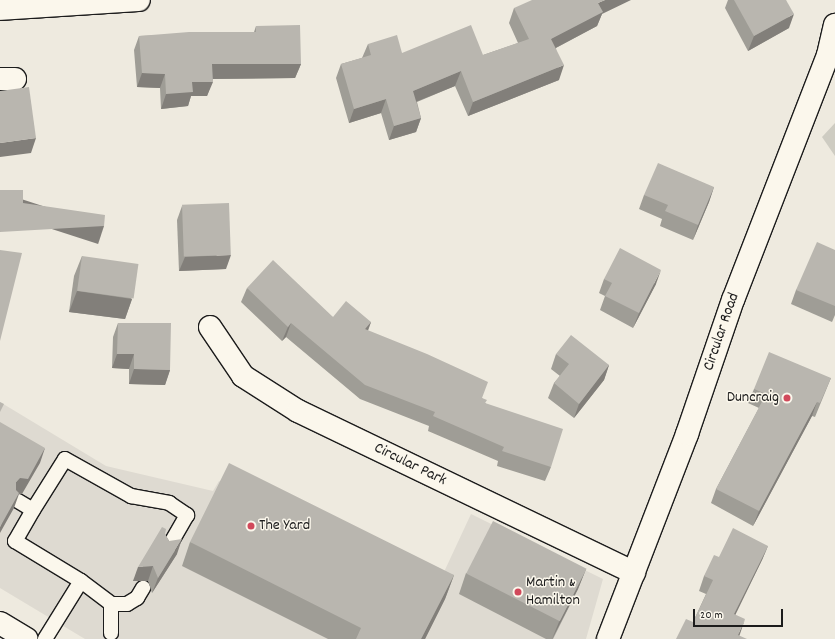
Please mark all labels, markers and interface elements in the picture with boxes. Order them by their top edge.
street label: Circular Road [700,291,744,373]
place label: Duncraig [727,388,779,408]
marker: Duncraig [782,393,792,403]
street label: Circular Park [371,439,449,491]
place label: The Yard [259,516,310,536]
marker: The Yard [246,521,256,531]
place label: Martin & Hamilton [526,573,580,611]
marker: Martin & Hamilton [513,587,523,597]
scale bar [695,601,785,627]
text: 20 m [700,607,723,624]

